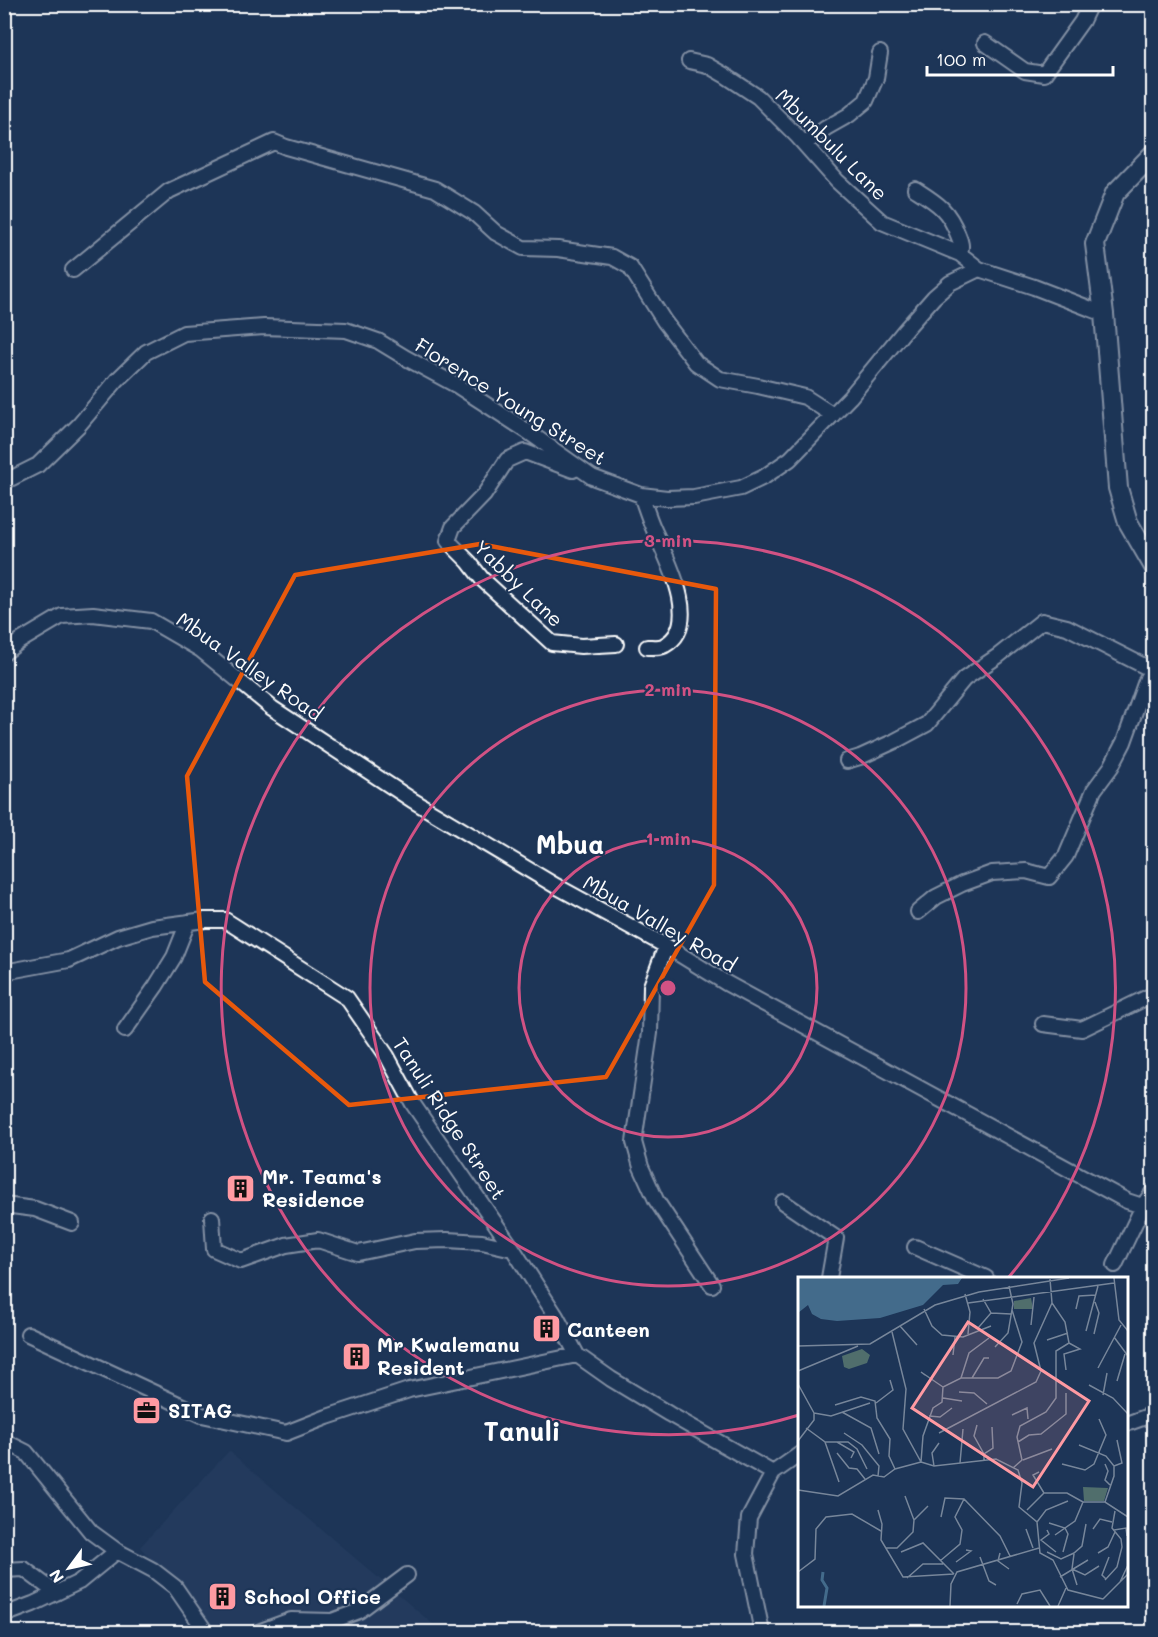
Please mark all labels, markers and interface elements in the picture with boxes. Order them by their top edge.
scale bar [927,39,1113,77]
text: 100 m [936,47,986,71]
street label: Mbumbulu Lane [770,82,894,206]
street label: Florence Young Street [411,331,611,471]
text: 3 min [644,528,692,552]
street label: Yabby Lane [469,534,569,632]
street label: Mbua Valley Road [172,606,328,726]
text: 2 min [644,677,692,701]
text: 1 min [645,826,691,850]
district label: Mbua [536,827,604,861]
street label: Mbua Valley Road [579,869,741,977]
centre of rings [658,978,678,998]
street label: Tanuli Ridge Street [388,1032,512,1204]
place label: Mr. Teama's Residence [262,1163,382,1212]
building icon: Mr. Teama's Residence [225,1172,257,1204]
inset map [798,1277,1128,1607]
building icon: Canteen [530,1313,562,1345]
place label: Canteen [567,1316,650,1342]
place label: Mr Kwalemanu Resident [377,1331,520,1380]
building icon: Mr Kwalemanu Resident [340,1340,372,1372]
office icon: SITAG [131,1394,163,1426]
place label: SITAG [168,1397,232,1423]
district label: Tanuli [484,1414,560,1448]
north arrow [39,1538,99,1598]
text: N [44,1566,68,1587]
building icon: School Office [207,1580,239,1612]
place label: School Office [244,1583,381,1609]

